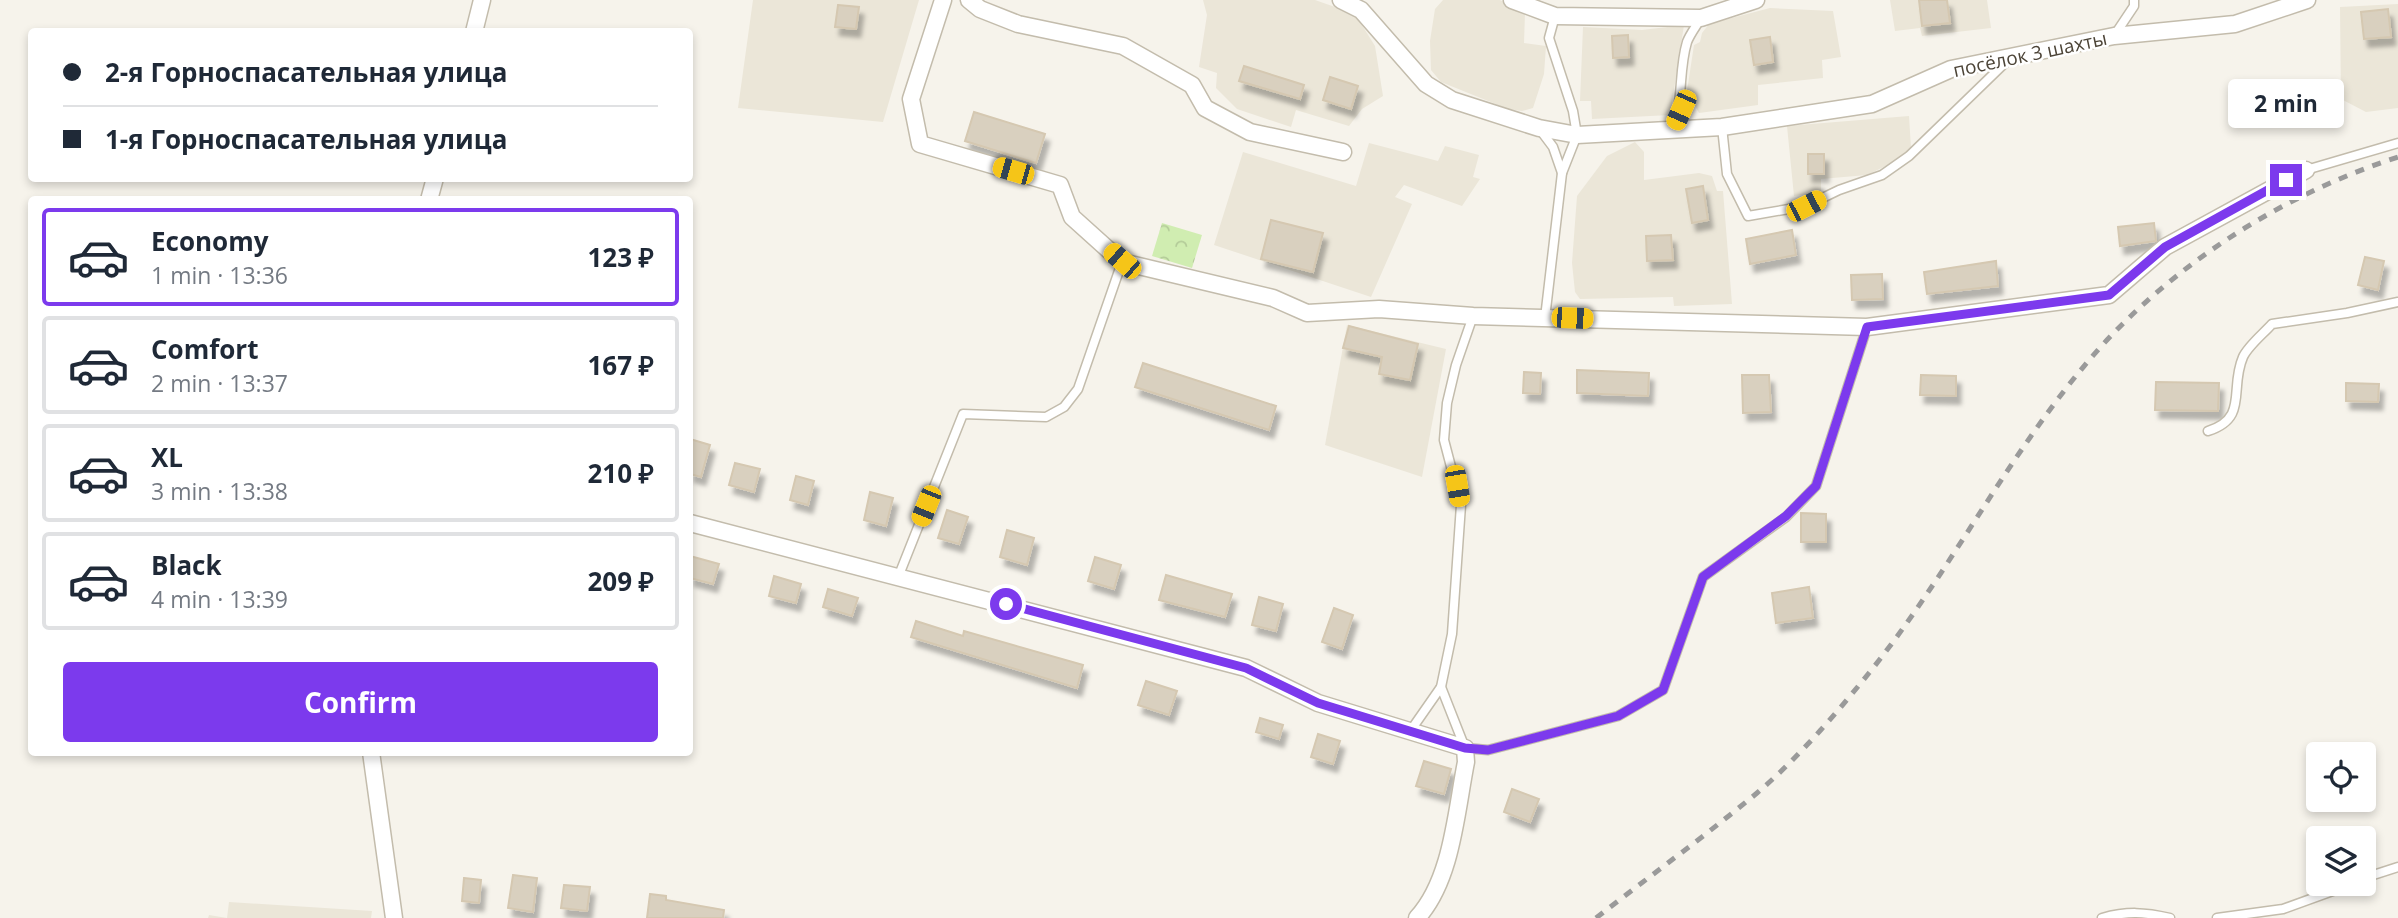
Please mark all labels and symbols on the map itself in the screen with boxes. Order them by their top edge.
street label: посёлок 3 шахты [1951,25,2109,83]
callout: 2 min [2228,78,2344,128]
car [1663,87,1700,133]
car [990,155,1037,187]
route end [2270,164,2302,196]
car [1783,187,1830,225]
car [1100,239,1145,283]
car [1551,307,1594,329]
car [1444,463,1471,509]
car [909,483,944,529]
route start [990,588,1022,620]

